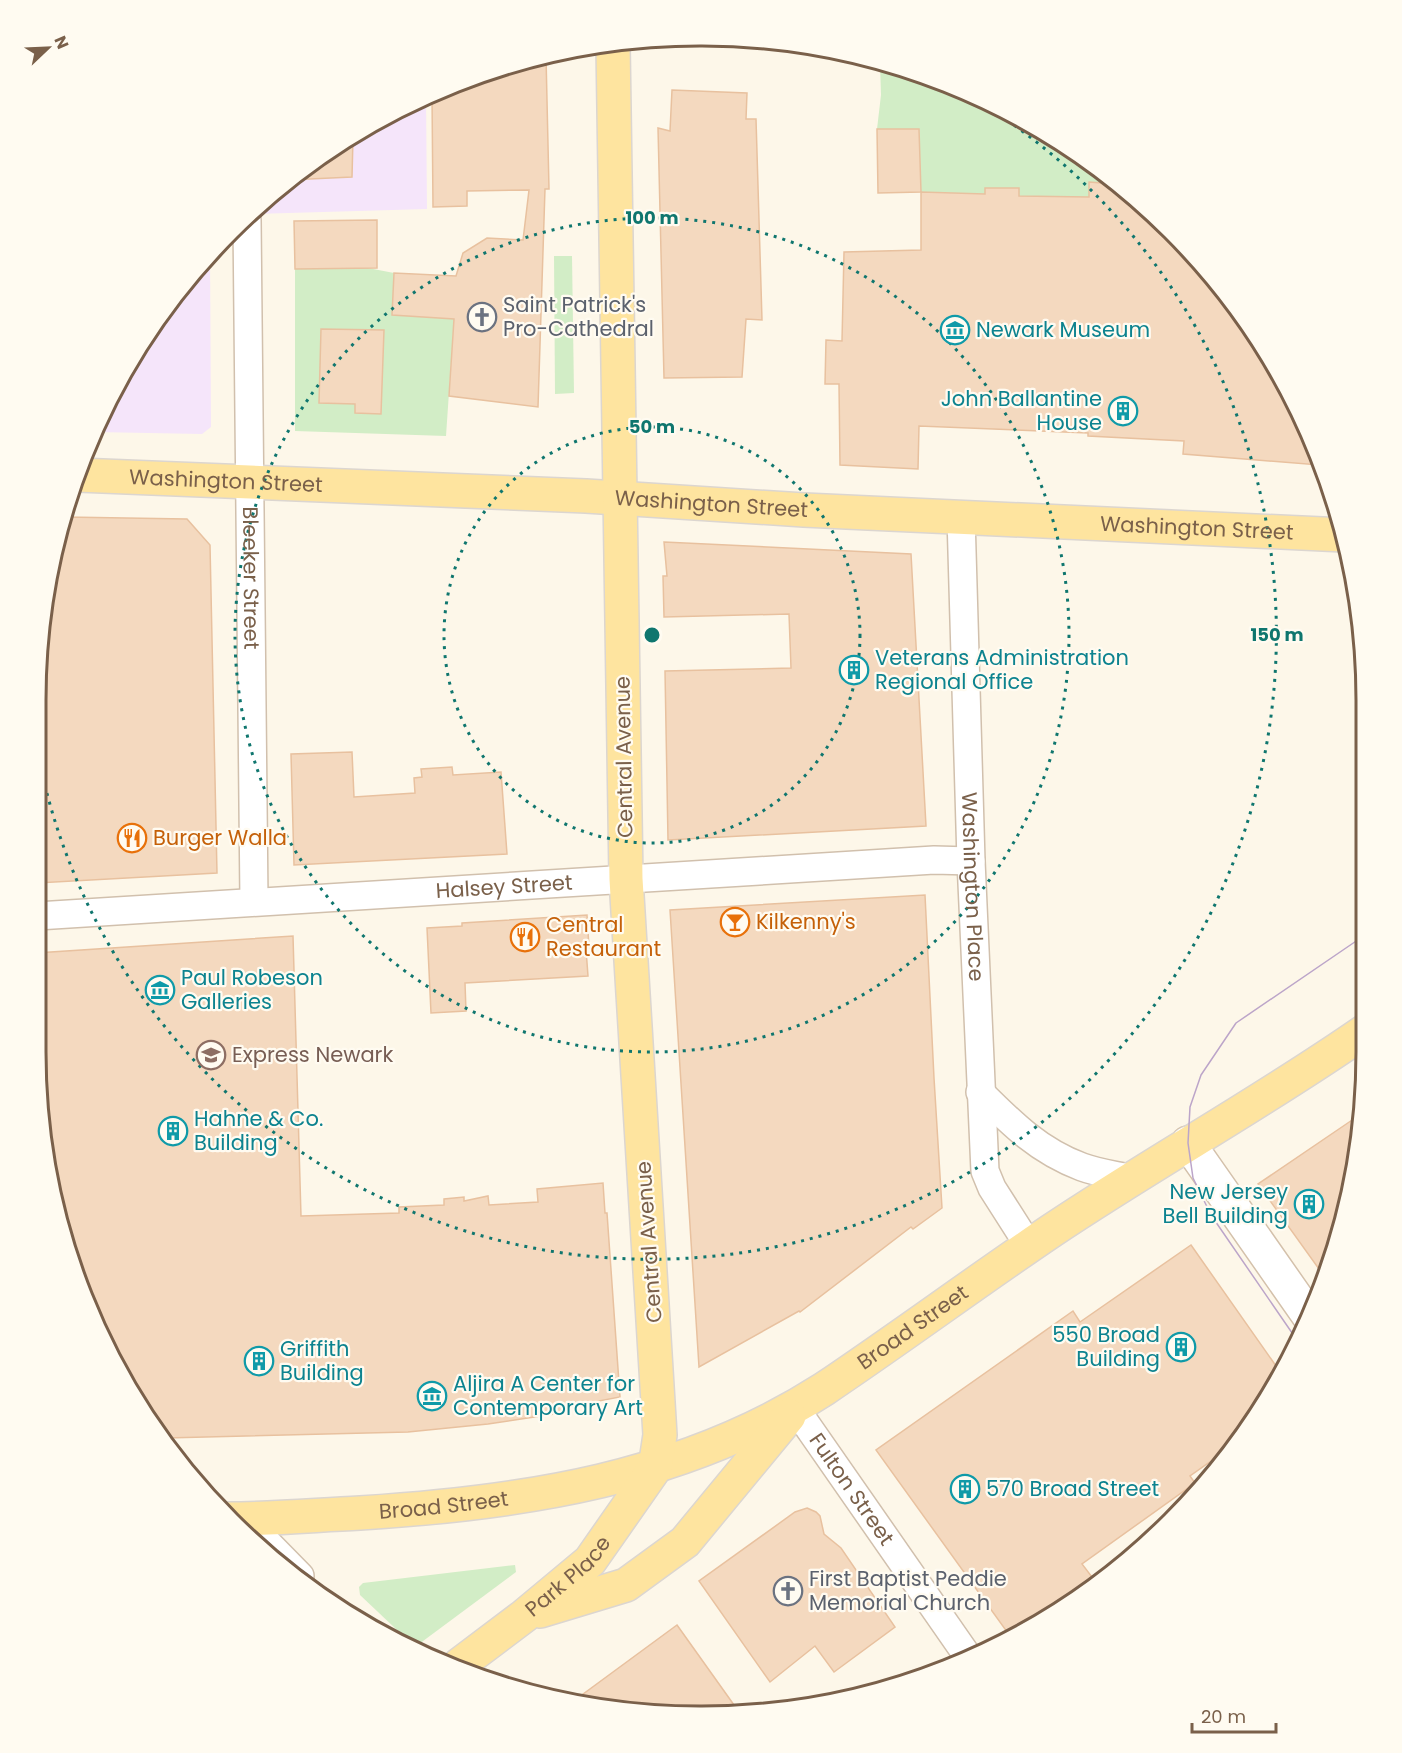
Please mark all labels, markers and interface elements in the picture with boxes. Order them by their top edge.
north arrow [18,18,78,78]
text: N [48,32,74,52]
text: 100 m [625,205,679,230]
place label: Saint Patrick's Pro-Cathedral [503,290,654,343]
church icon: Saint Patrick's Pro-Cathedral [466,301,498,333]
museum icon: Newark Museum [939,314,971,346]
place label: Newark Museum [976,315,1150,344]
place label: John Ballantine House [941,384,1102,437]
building icon: John Ballantine House [1107,395,1139,427]
text: 50 m [629,414,675,439]
street label: Washington Street [129,462,323,499]
street label: Washington Street [614,483,809,524]
street label: Bleeker Street [236,506,266,650]
street label: Washington Street [1099,509,1294,547]
text: 150 m [1250,622,1304,647]
centre of rings [642,625,662,645]
place label: Veterans Administration Regional Office [875,643,1129,696]
building icon: Veterans Administration Regional Office [838,654,870,686]
street label: Central Avenue [608,676,639,838]
street label: Washington Place [955,792,991,982]
restaurant icon: Burger Walla [116,822,148,854]
place label: Burger Walla [153,823,287,852]
street label: Halsey Street [435,868,573,905]
bar icon: Kilkenny's [719,906,751,938]
place label: Kilkenny's [756,907,856,936]
place label: Central Restaurant [546,910,661,963]
restaurant icon: Central Restaurant [509,921,541,953]
place label: Paul Robeson Galleries [181,963,323,1016]
museum icon: Paul Robeson Galleries [144,974,176,1006]
school or university icon: Express Newark [195,1039,227,1071]
place label: Express Newark [232,1040,393,1069]
place label: Hahne & Co. Building [194,1104,323,1157]
building icon: Hahne & Co. Building [157,1115,189,1147]
street label: Central Avenue [628,1160,669,1324]
place label: New Jersey Bell Building [1163,1177,1288,1230]
building icon: New Jersey Bell Building [1293,1188,1325,1220]
street label: Broad Street [851,1278,974,1376]
place label: 550 Broad Building [1052,1320,1160,1373]
building icon: 550 Broad Building [1165,1331,1197,1363]
place label: Griffith Building [280,1334,364,1387]
building icon: Griffith Building [243,1345,275,1377]
place label: Aljira A Center for Contemporary Art [453,1369,643,1422]
museum icon: Aljira A Center for Contemporary Art [416,1380,448,1412]
street label: Fulton Street [803,1427,901,1551]
building icon: 570 Broad Street [949,1473,981,1505]
place label: 570 Broad Street [986,1474,1159,1503]
street label: Broad Street [378,1484,510,1526]
street label: Park Place [519,1530,617,1623]
place label: First Baptist Peddie Memorial Church [809,1564,1007,1617]
church icon: First Baptist Peddie Memorial Church [772,1575,804,1607]
scale bar [1192,1696,1276,1734]
text: 20 m [1201,1704,1246,1729]

